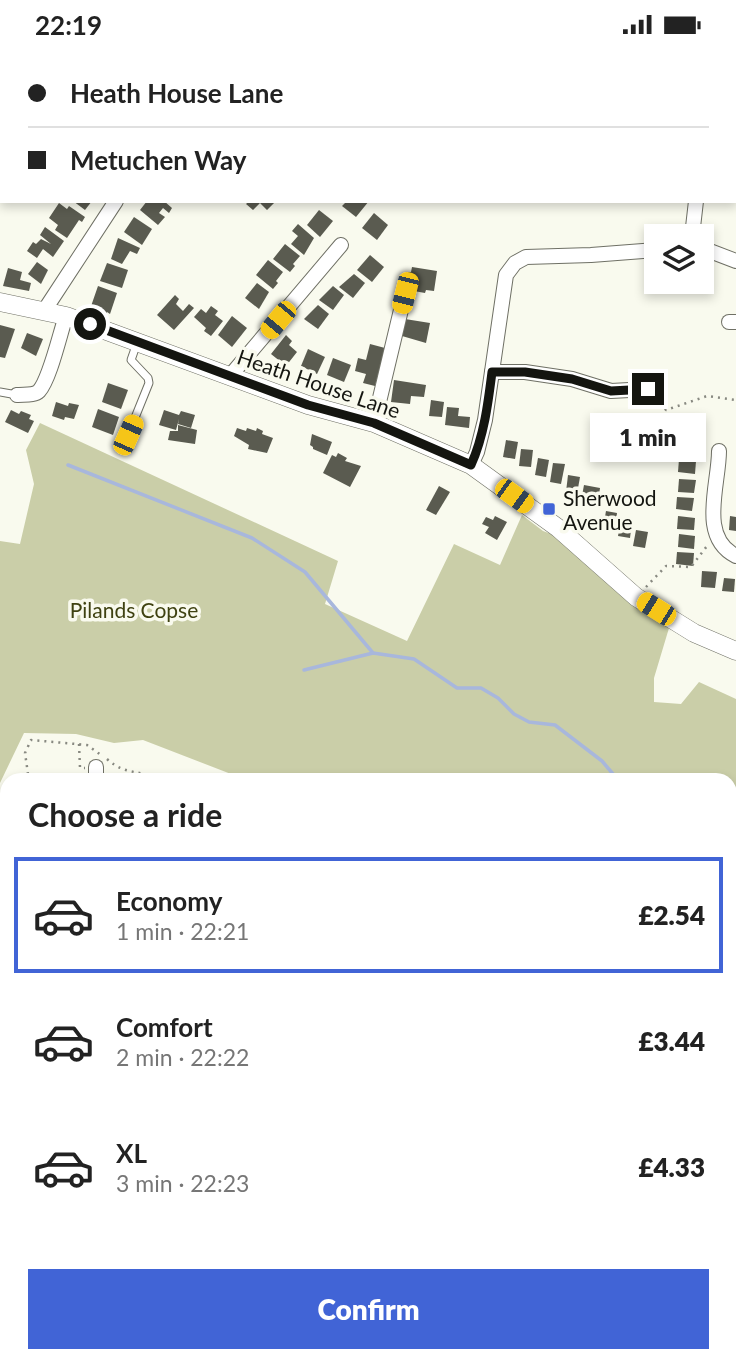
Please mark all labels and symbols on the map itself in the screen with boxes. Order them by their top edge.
car [390,270,421,316]
car [257,297,300,343]
route start [74,308,106,340]
street label: Heath House Lane [234,343,404,423]
route end [632,373,664,405]
car [110,412,147,458]
callout: 1 min [590,413,706,463]
car [491,475,538,517]
place label: Sherwood Avenue [563,485,657,534]
marker: Sherwood Avenue [541,501,557,517]
car [633,589,680,629]
park label: Pilands Copse [70,597,198,622]

